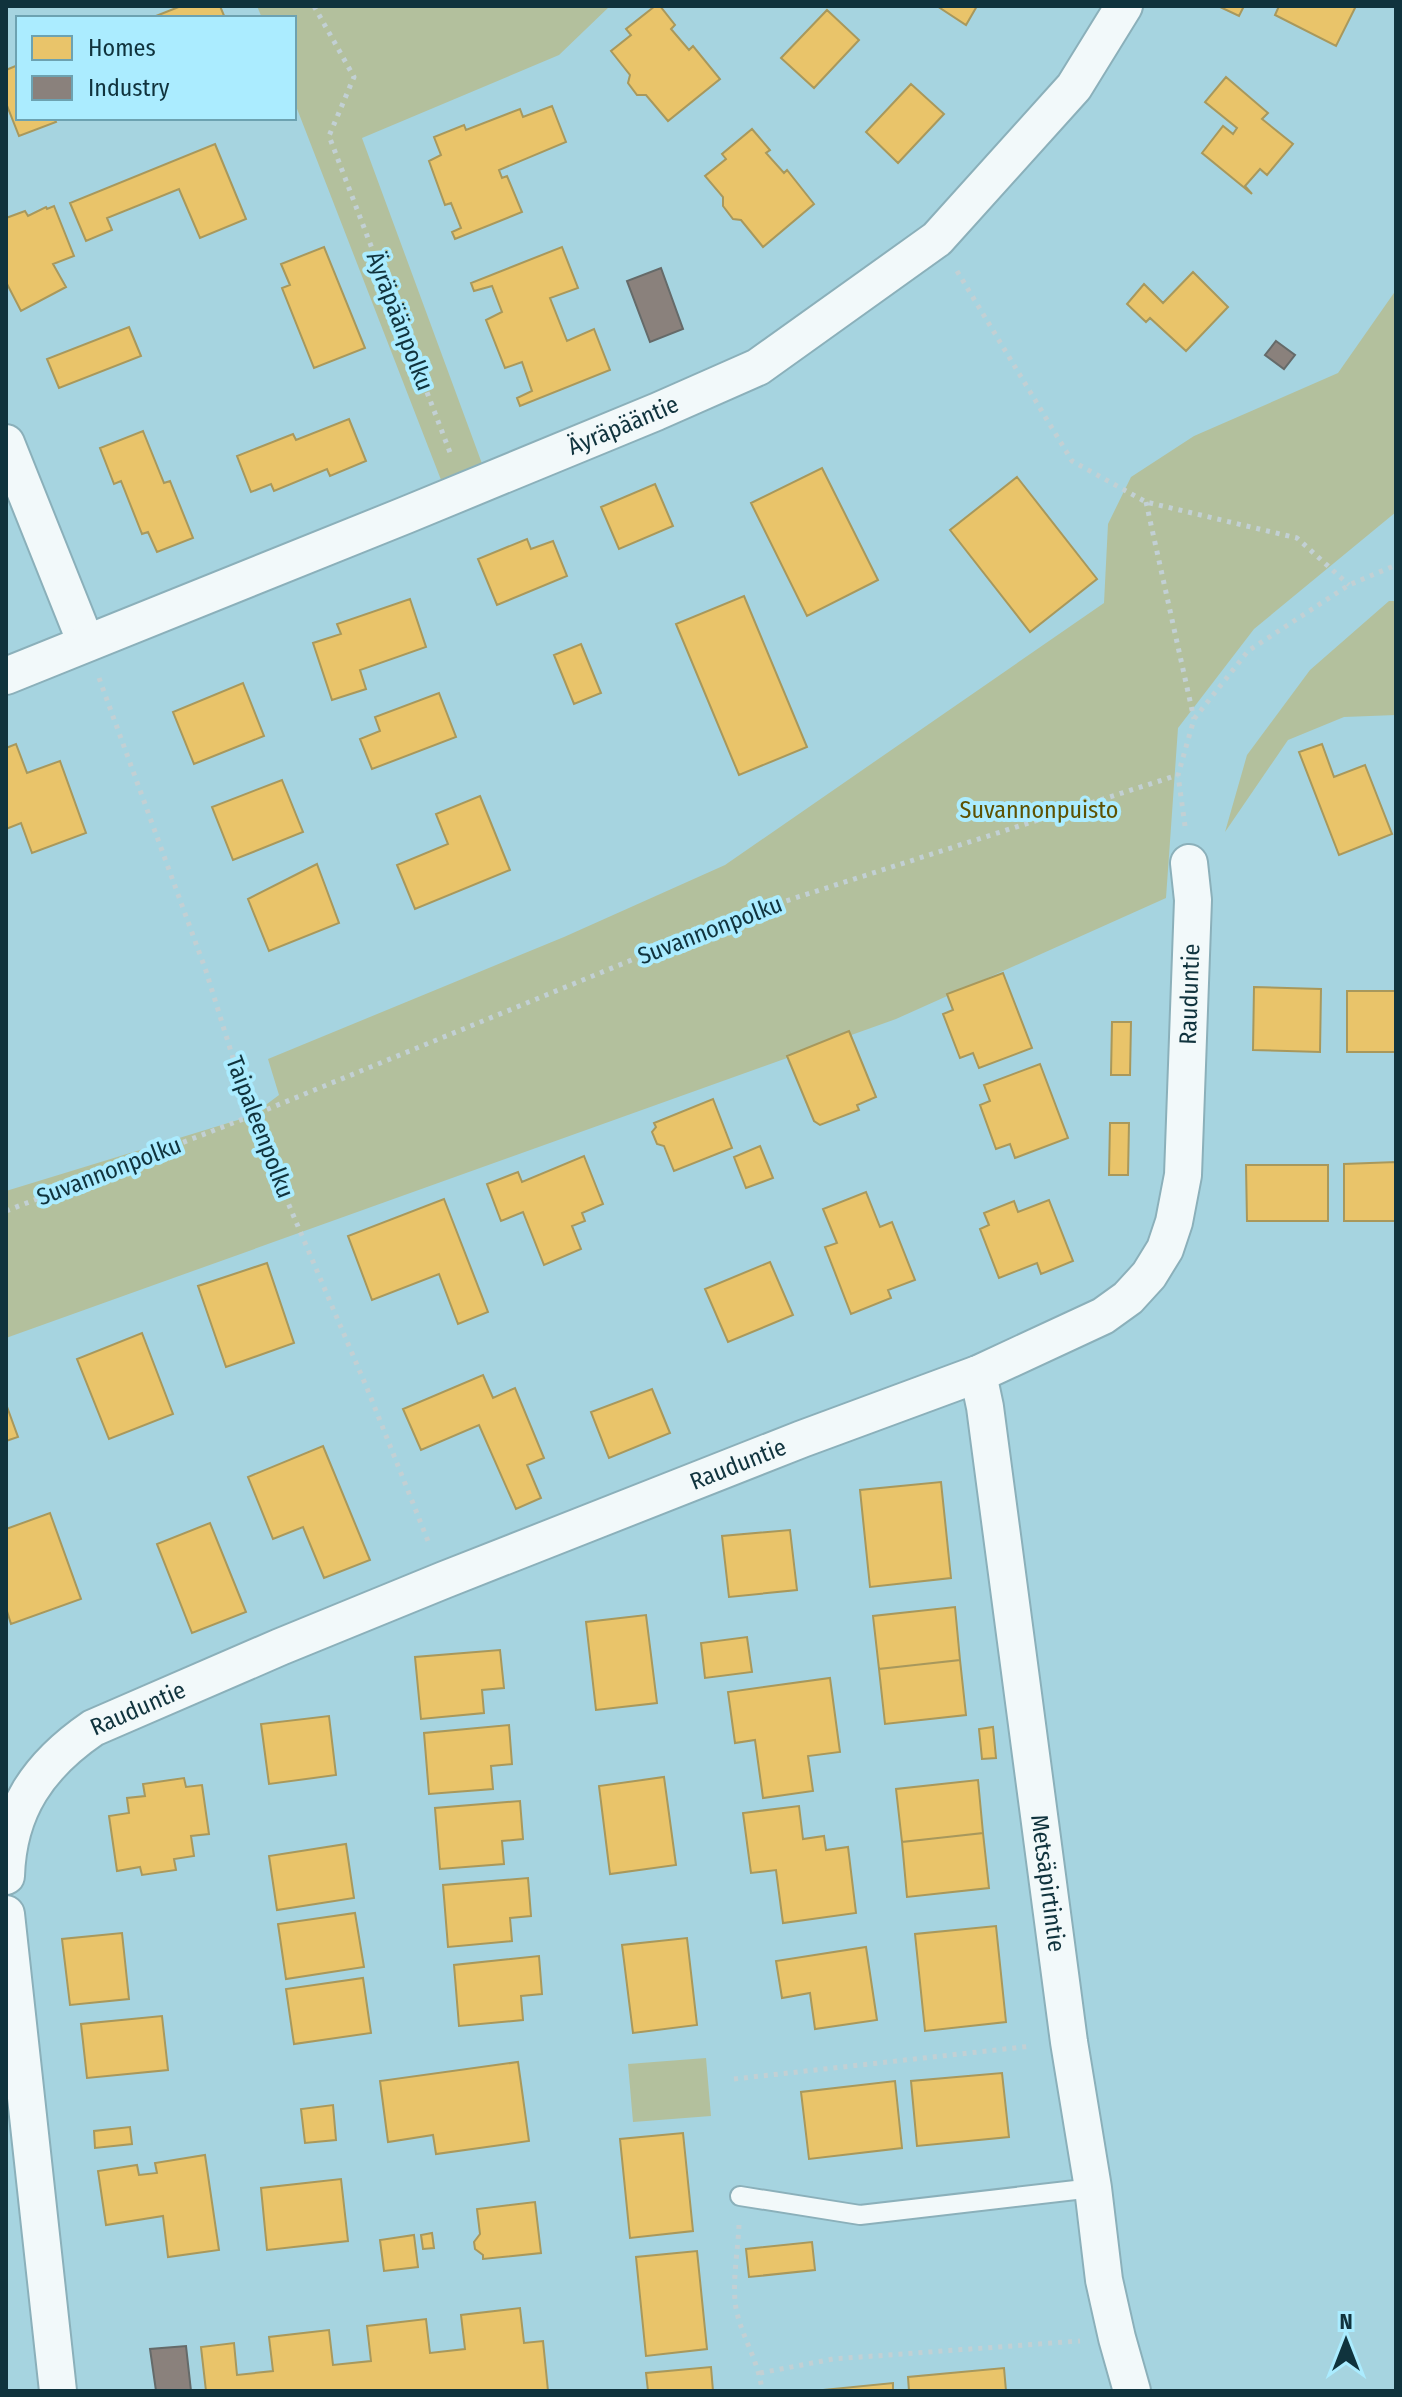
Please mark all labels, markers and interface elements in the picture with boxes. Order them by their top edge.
legend [16,16,296,120]
text: Homes [88,34,156,62]
text: Industry [88,74,170,102]
street label: Äyräpäänpolku [361,248,439,394]
street label: Äyräpääntie [564,390,683,461]
park label: Suvannonpuisto [960,796,1118,824]
street label: Suvannonpolku [634,890,786,970]
street label: Rauduntie [1174,943,1205,1045]
street label: Taipaleenpolku [220,1052,300,1202]
street label: Suvannonpolku [33,1131,185,1211]
street label: Rauduntie [686,1433,790,1496]
street label: Rauduntie [86,1676,190,1741]
street label: Metsäpirtintie [1025,1813,1071,1953]
north arrow [1306,2301,1386,2381]
text: N [1339,2308,1353,2335]

